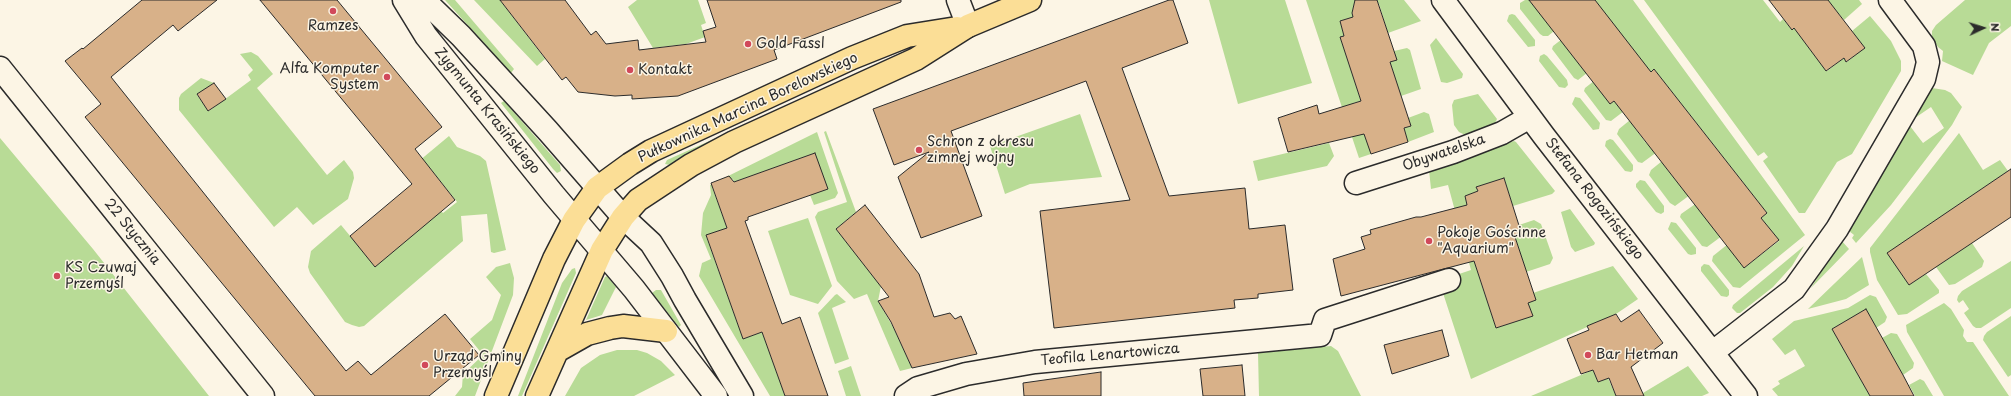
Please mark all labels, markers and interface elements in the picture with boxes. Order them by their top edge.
marker: Ramzes [328,6,338,16]
north arrow [1963,8,2003,48]
place label: Ramzes [308,18,358,34]
text: N [1987,22,2004,32]
place label: Gold Fassl [756,36,825,52]
marker: Gold Fassl [743,39,753,49]
street label: Zygmunta Krasińskiego [431,44,543,178]
street label: Pułkownika Marcina Borelowskiego [635,50,861,166]
place label: Alfa Komputer System [280,61,379,94]
place label: Kontakt [638,62,692,78]
marker: Kontakt [625,65,635,75]
marker: Alfa Komputer System [382,72,392,82]
street label: Obywatelska [1400,131,1488,175]
place label: Schron z okresu zimnej wojny [927,134,1034,166]
street label: Stefana Rogozińskiego [1541,135,1647,263]
marker: Schron z okresu zimnej wojny [914,145,924,155]
street label: 22 Stycznia [100,196,164,268]
place label: Pokoje Gościnne "Aquarium" [1437,225,1546,258]
marker: Pokoje Gościnne "Aquarium" [1424,236,1434,246]
place label: KS Czuwaj Przemyśl [65,260,137,292]
marker: KS Czuwaj Przemyśl [52,271,62,281]
street label: Teofila Lenartowicza [1040,341,1180,369]
place label: Bar Hetman [1596,347,1679,363]
place label: Urząd Gminy Przemyśl [433,349,522,382]
marker: Bar Hetman [1583,350,1593,360]
marker: Urząd Gminy Przemyśl [420,360,430,370]

